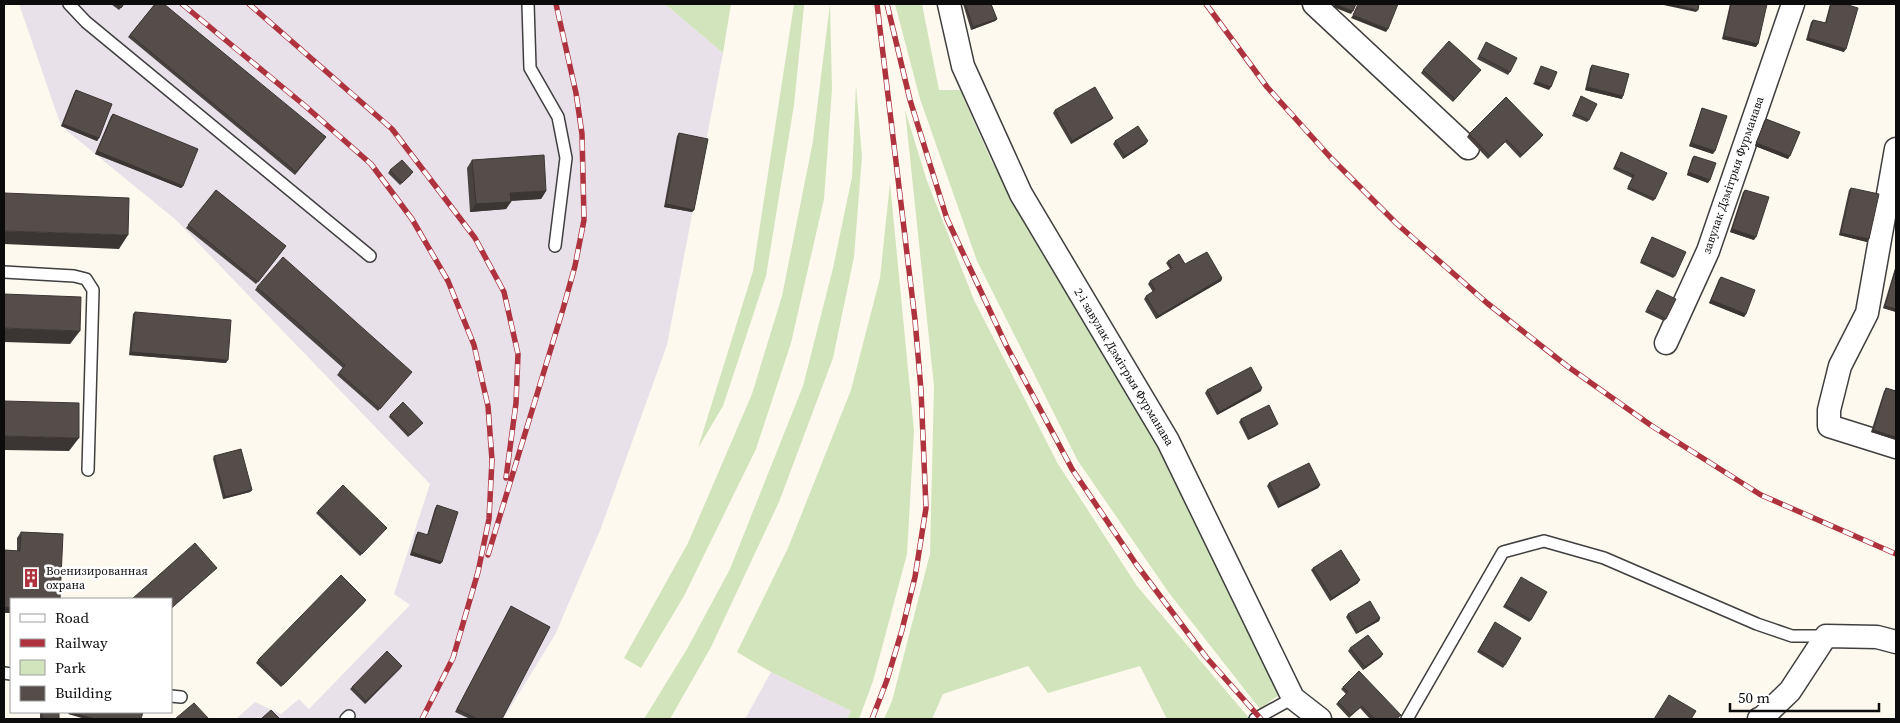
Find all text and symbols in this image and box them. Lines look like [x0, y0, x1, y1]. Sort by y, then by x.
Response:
street label: завулак Дзмітрыя Фурманава [1699, 93, 1768, 256]
street label: 2-і завулак Дзмітрыя Фурманава [1070, 285, 1178, 450]
place label: Военизированная охрана [46, 563, 148, 593]
building icon: Военизированная охрана [20, 567, 42, 589]
legend [10, 598, 172, 713]
text: Road [55, 607, 89, 628]
text: Railway [55, 632, 108, 653]
text: Park [55, 657, 87, 678]
scale bar [1730, 680, 1879, 712]
text: Building [55, 682, 112, 703]
text: 50 m [1738, 687, 1770, 708]

